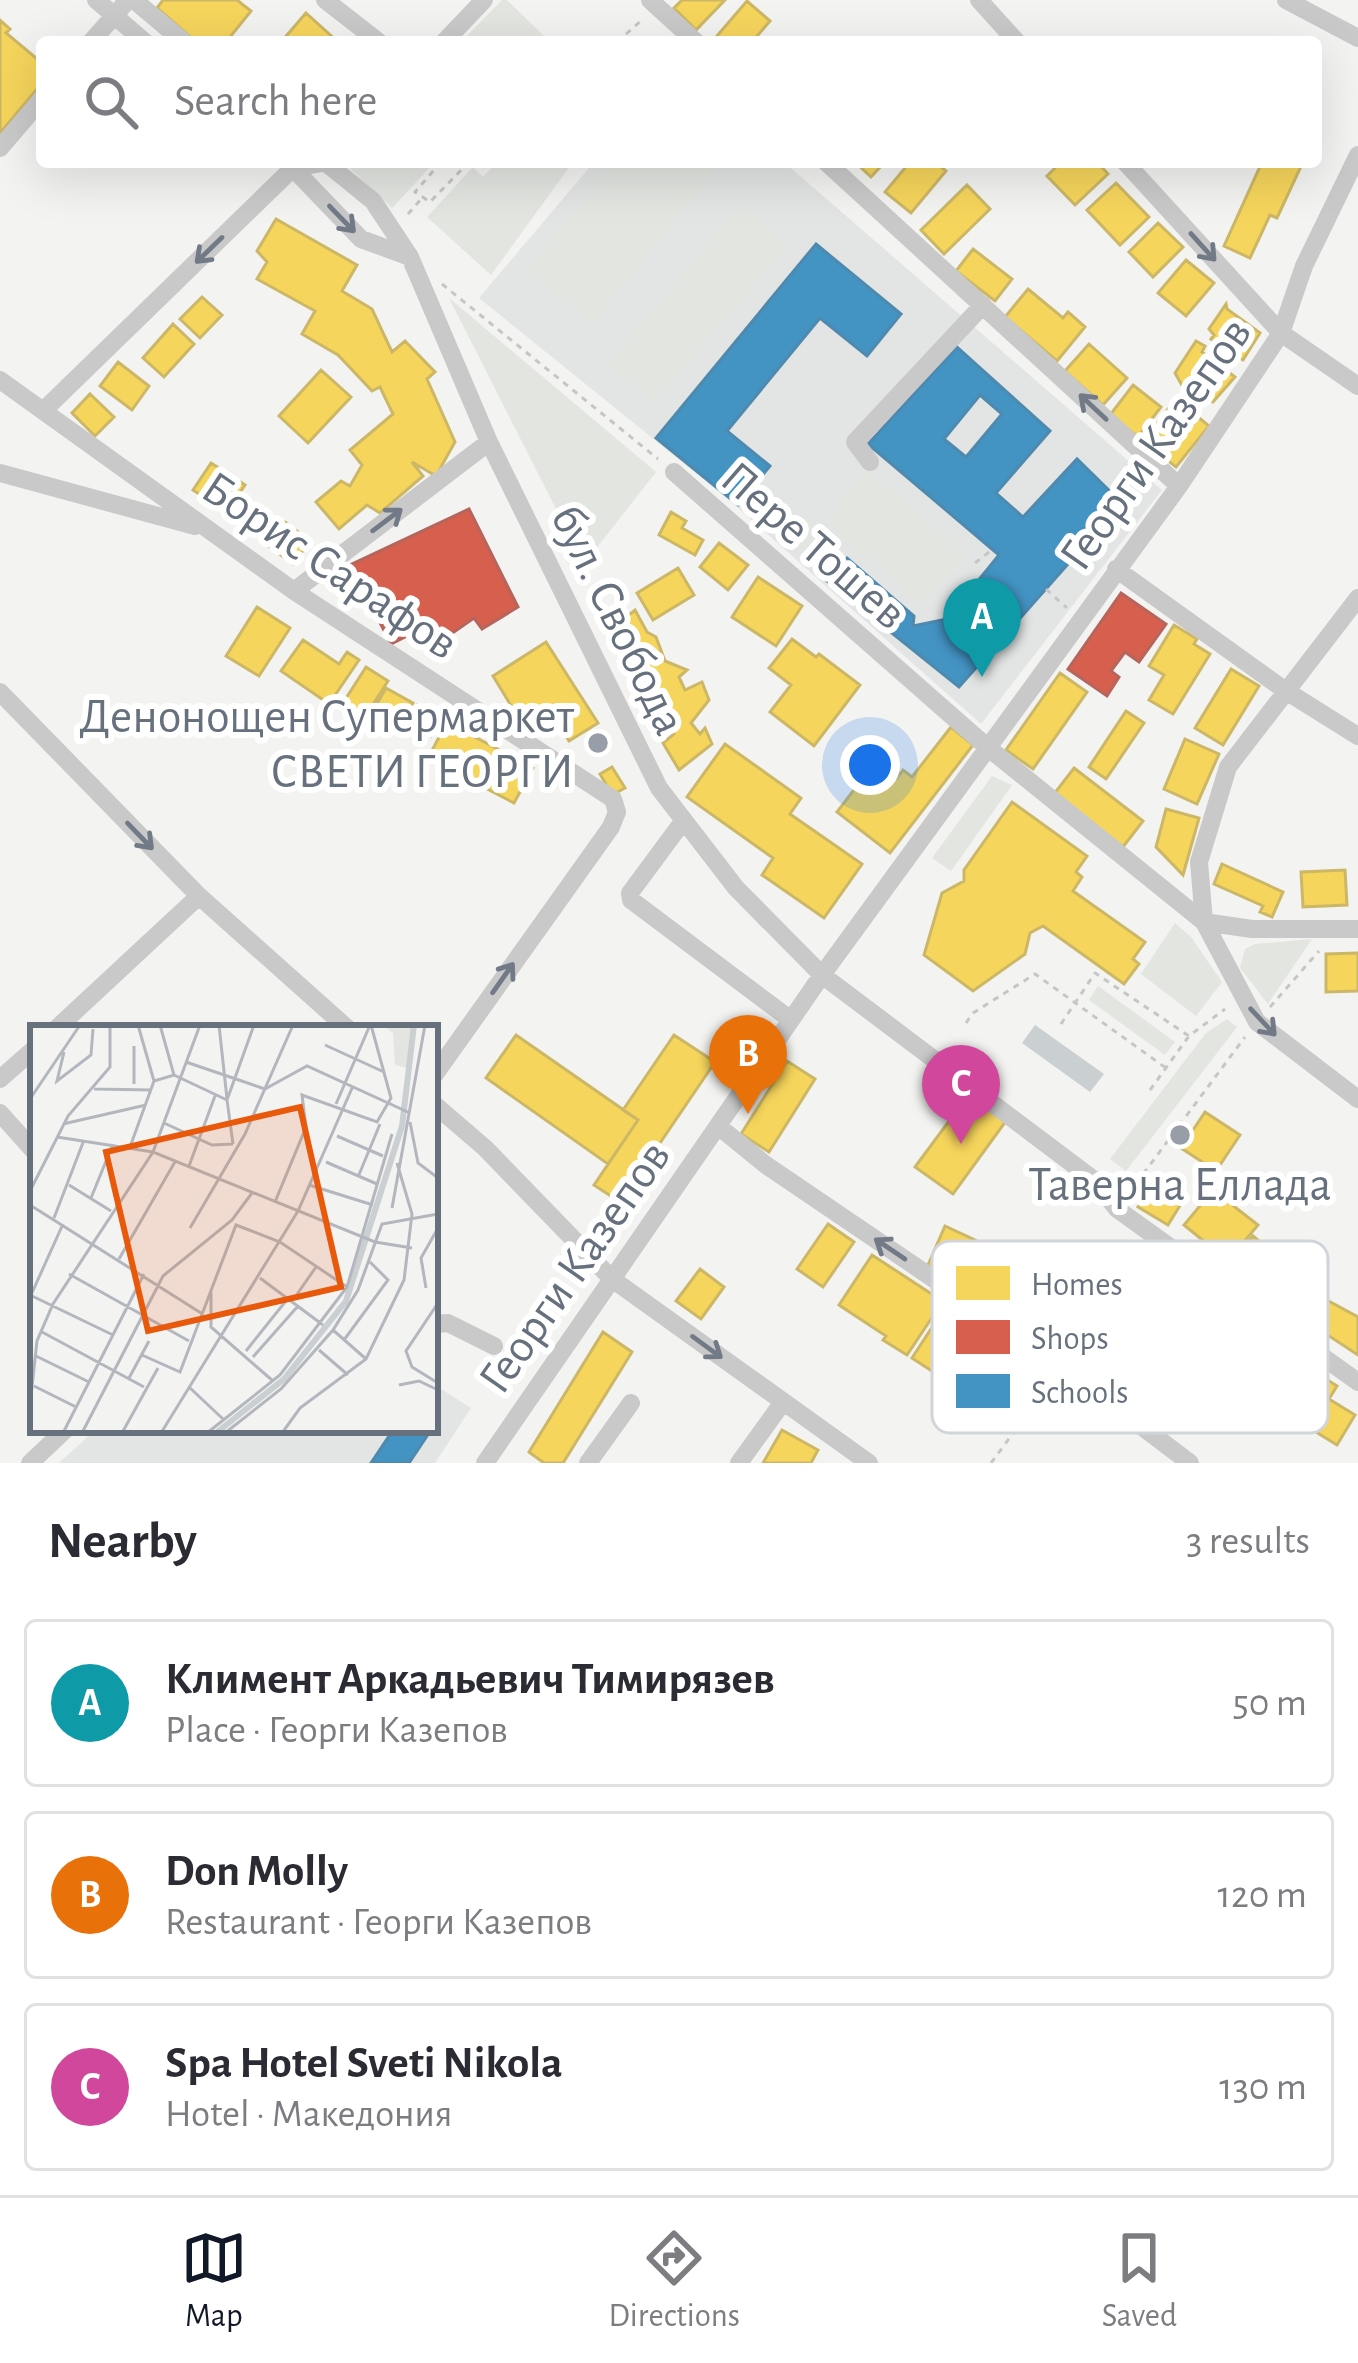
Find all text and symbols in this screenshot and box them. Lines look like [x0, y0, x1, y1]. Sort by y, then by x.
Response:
search box [36, 36, 1322, 168]
icon: search [78, 69, 144, 135]
text: Search here [174, 79, 377, 124]
one-way arrow [327, 204, 355, 233]
one-way arrow [1189, 232, 1216, 262]
one-way arrow [195, 235, 224, 263]
street label: Георги Казепов [1052, 310, 1261, 580]
one-way arrow [1079, 394, 1109, 421]
street label: Пере Тошев [711, 453, 915, 639]
street label: Борис Сарафов [193, 464, 466, 669]
street label: бул. Свобода [541, 498, 693, 743]
one-way arrow [371, 507, 403, 534]
pin: A [943, 578, 1021, 677]
place label: Денонощен Супермаркет СВЕТИ ГЕОРГИ [79, 694, 575, 797]
marker: Денонощен Супермаркет СВЕТИ ГЕОРГИ [585, 730, 611, 756]
your location [840, 735, 900, 795]
one-way arrow [126, 821, 154, 850]
one-way arrow [490, 962, 515, 996]
one-way arrow [1248, 1006, 1277, 1036]
pin: B [709, 1015, 787, 1114]
inset map [30, 1025, 438, 1433]
pin: C [922, 1045, 1000, 1144]
marker: Таверна Еллада [1167, 1122, 1193, 1148]
street label: Георги Казепов [471, 1133, 680, 1403]
place label: Таверна Еллада [1029, 1162, 1331, 1210]
one-way arrow [874, 1237, 907, 1262]
legend [932, 1241, 1328, 1433]
text: Homes [1031, 1269, 1123, 1302]
text: Shops [1031, 1323, 1109, 1356]
one-way arrow [690, 1334, 723, 1359]
text: Schools [1031, 1377, 1129, 1410]
text: Nearby [48, 1516, 197, 1567]
text: 3 results [1186, 1522, 1310, 1561]
text: Климент Аркадьевич Тимирязев [165, 1657, 775, 1702]
text: A [78, 1684, 102, 1723]
text: 50 m [1232, 1684, 1307, 1723]
text: Place · Георги Казепов [165, 1711, 508, 1750]
text: Don Molly [165, 1849, 348, 1894]
text: B [79, 1876, 101, 1915]
text: 120 m [1218, 1876, 1307, 1915]
text: Restaurant · Георги Казепов [165, 1903, 592, 1942]
text: Spa Hotel Sveti Nikola [165, 2041, 563, 2086]
text: C [80, 2068, 100, 2107]
text: 130 m [1219, 2068, 1307, 2107]
text: Hotel · Македония [165, 2095, 453, 2134]
tab: Map [181, 2225, 247, 2337]
tab: Directions [608, 2225, 740, 2337]
tab: Saved [1102, 2225, 1177, 2337]

